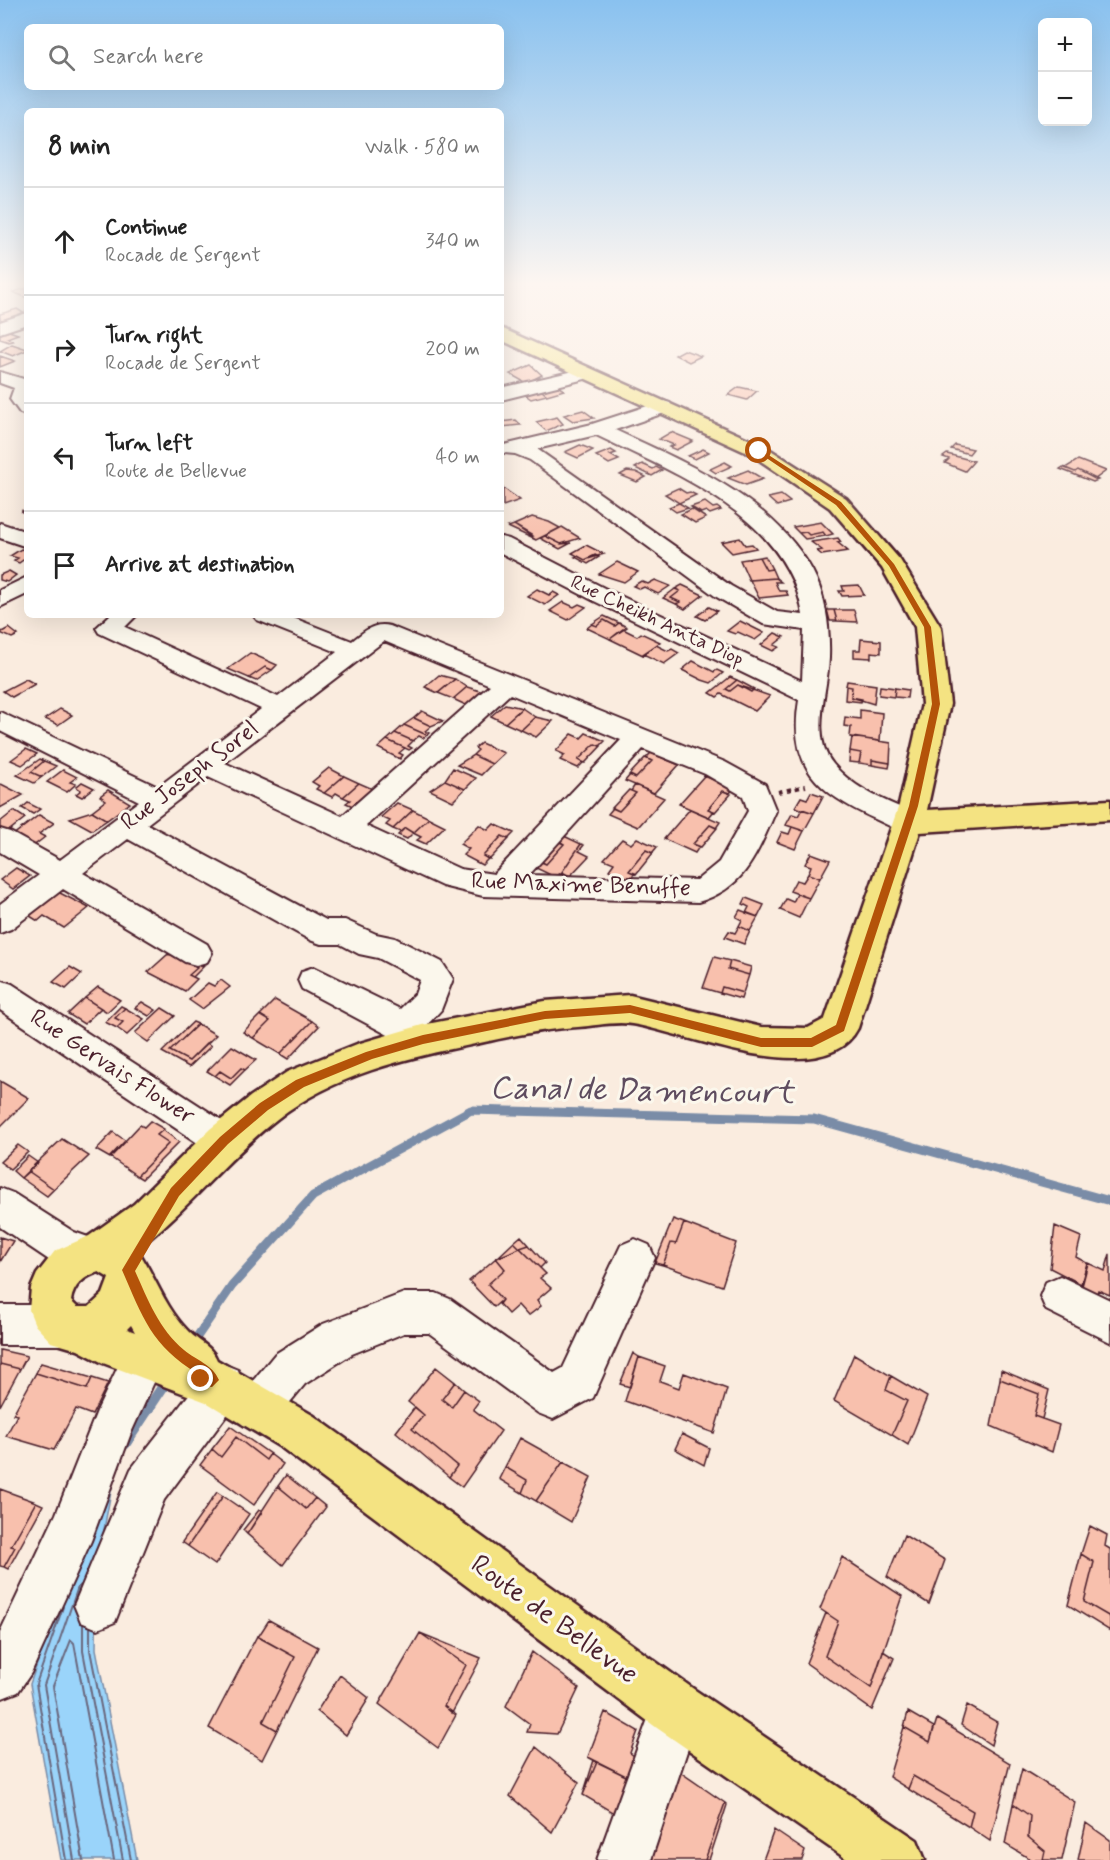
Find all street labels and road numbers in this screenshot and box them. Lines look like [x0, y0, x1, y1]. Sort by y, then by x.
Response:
street label: Rue Cheikh Anta Diop [566, 569, 748, 673]
street label: Rue Joseph Sorel [115, 714, 265, 838]
street label: Rue Maxime Benuffe [471, 866, 691, 904]
street label: Rue Gervais Flower [24, 1002, 200, 1132]
street label: Route de Bellevue [463, 1547, 645, 1693]

